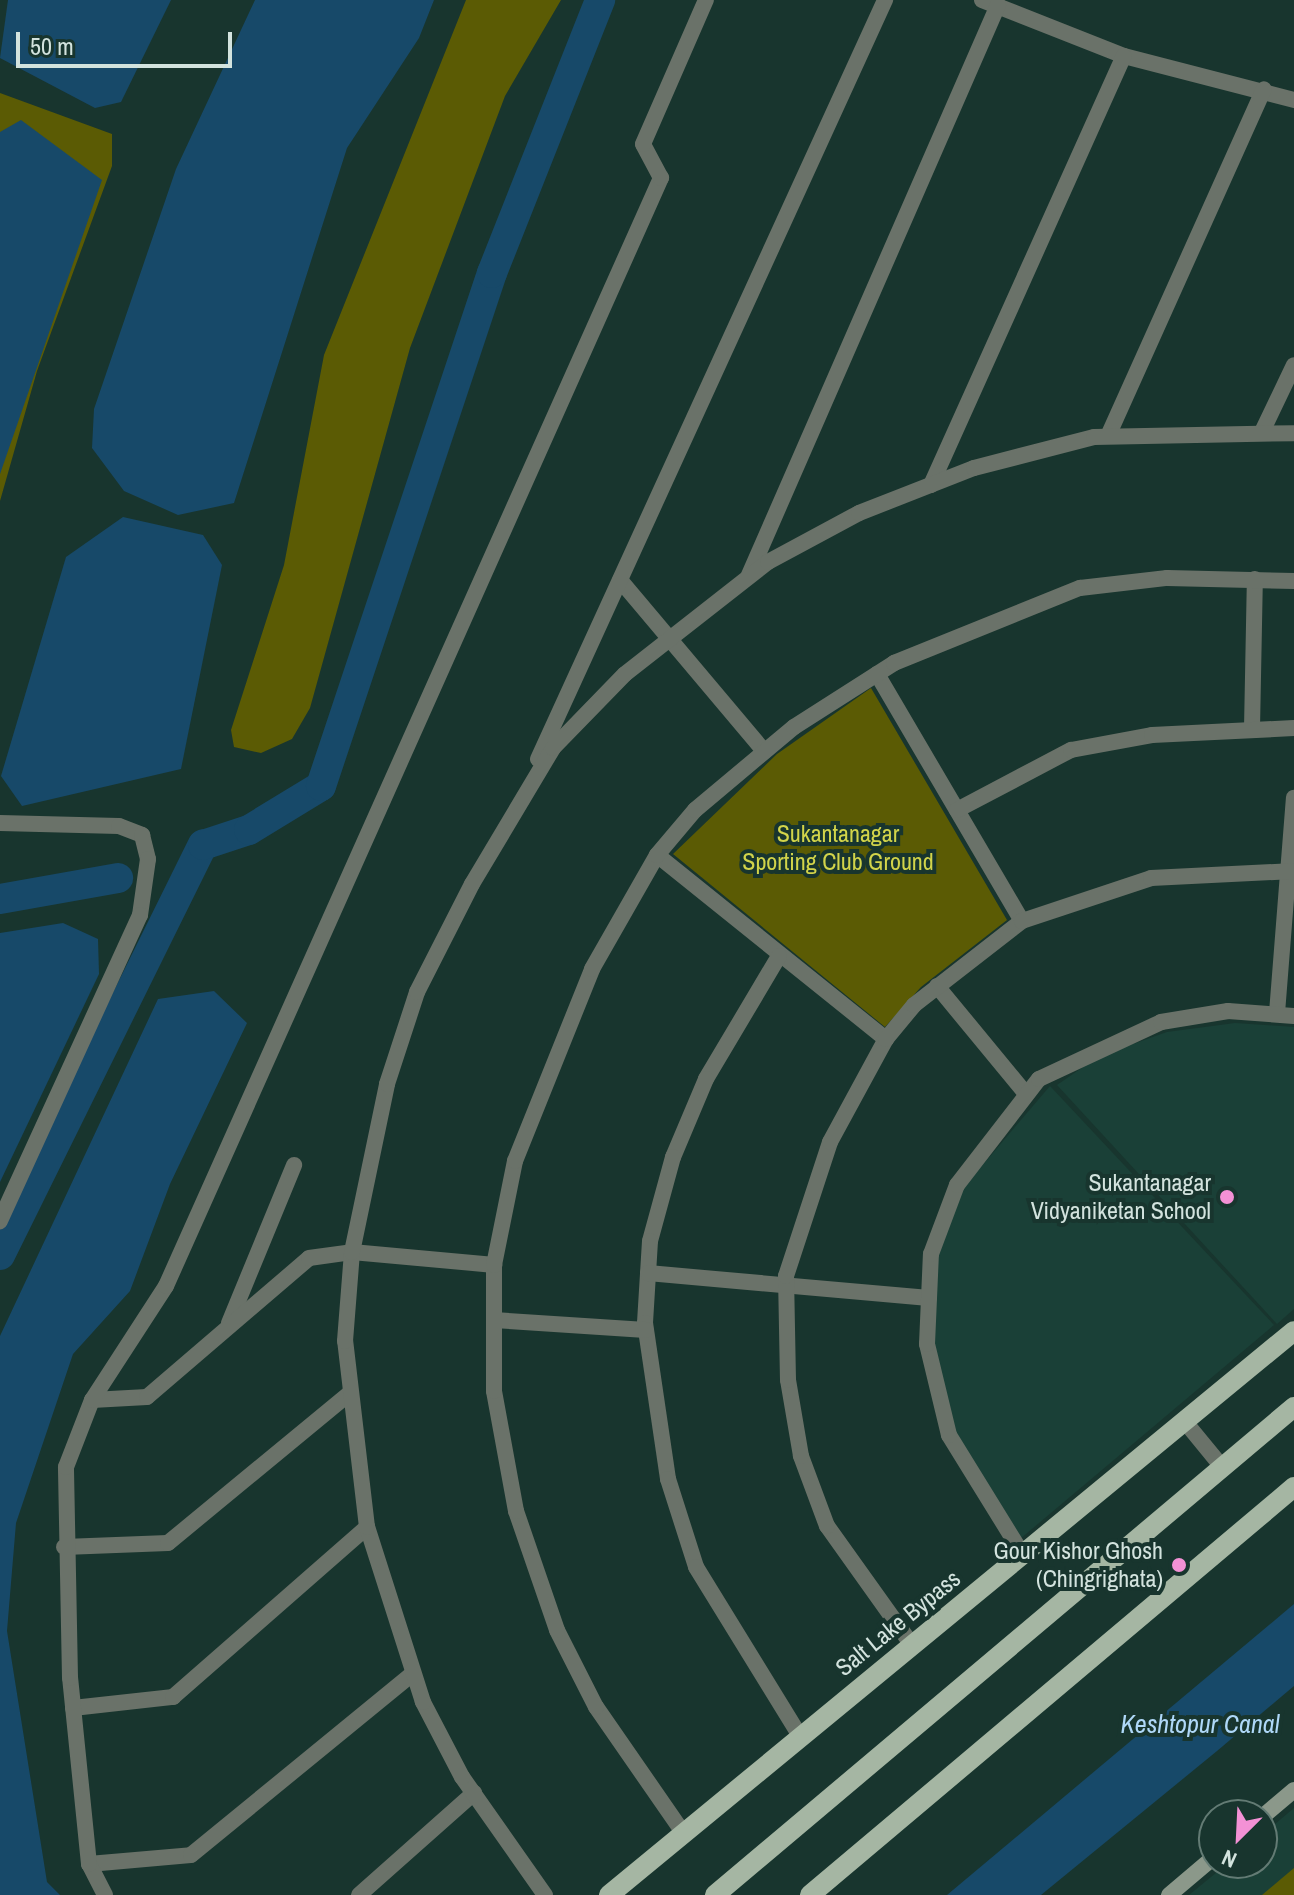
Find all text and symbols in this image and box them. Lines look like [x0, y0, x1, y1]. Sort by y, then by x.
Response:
scale bar [20, 16, 236, 66]
text: 50 m [30, 30, 74, 62]
park label: Sukantanagar Sporting Club Ground [742, 820, 934, 876]
place label: Sukantanagar Vidyaniketan School [1031, 1169, 1211, 1225]
marker: Sukantanagar Vidyaniketan School [1218, 1188, 1236, 1206]
place label: Gour Kishor Ghosh (Chingrighata) [993, 1537, 1163, 1593]
marker: Gour Kishor Ghosh (Chingrighata) [1170, 1556, 1188, 1574]
street label: Salt Lake Bypass [830, 1564, 966, 1682]
water label: Keshtopur Canal [1121, 1708, 1279, 1740]
north arrow [1198, 1799, 1278, 1879]
text: N [1217, 1843, 1241, 1875]

